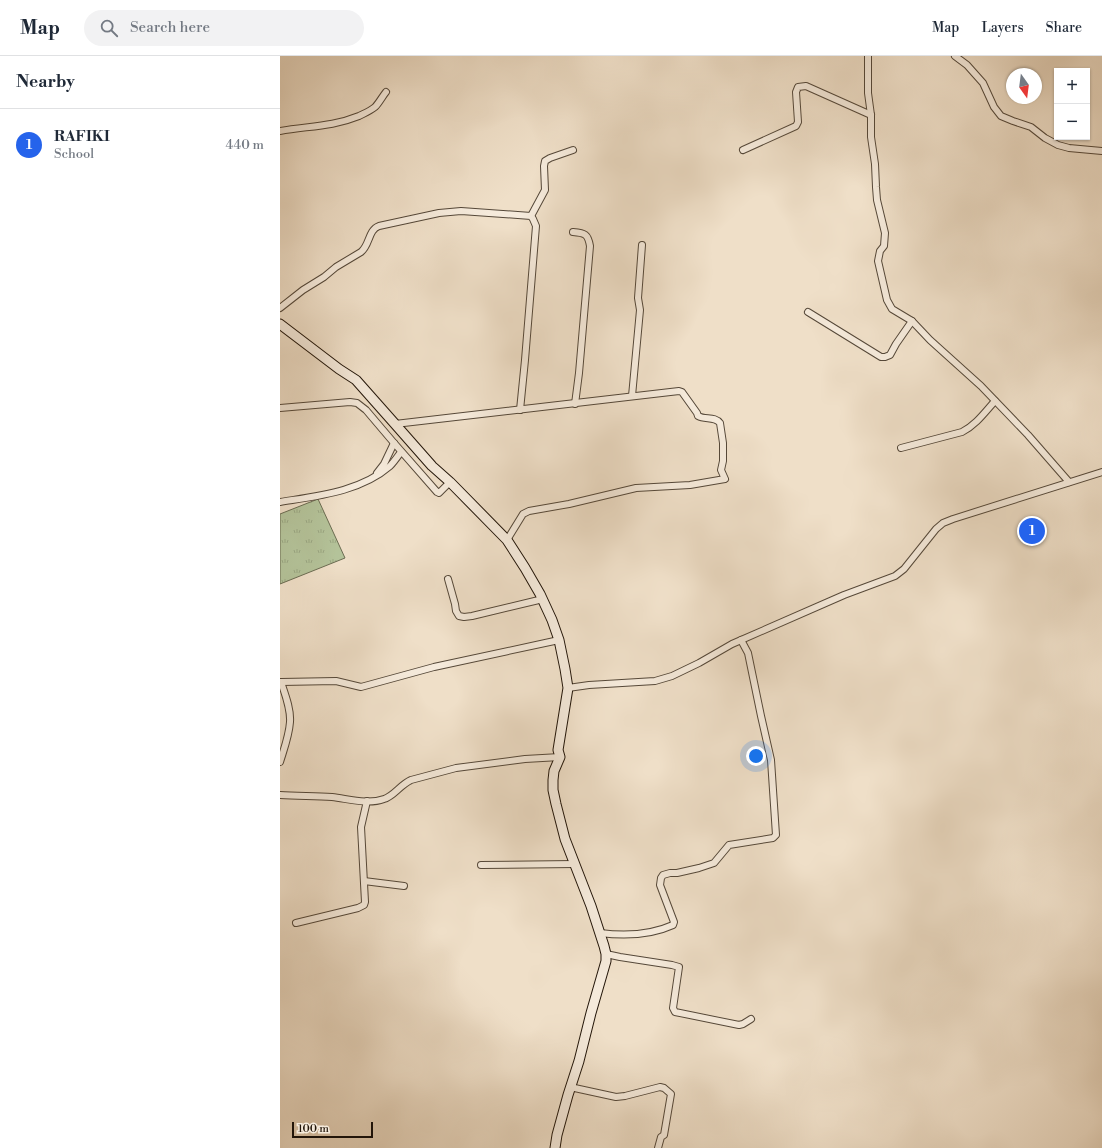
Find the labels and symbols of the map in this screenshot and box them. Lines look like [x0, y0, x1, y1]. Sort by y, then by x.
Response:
north arrow [1006, 68, 1042, 104]
pin: 1 [1019, 516, 1045, 546]
your location [746, 746, 766, 766]
scale bar [292, 1120, 373, 1139]

